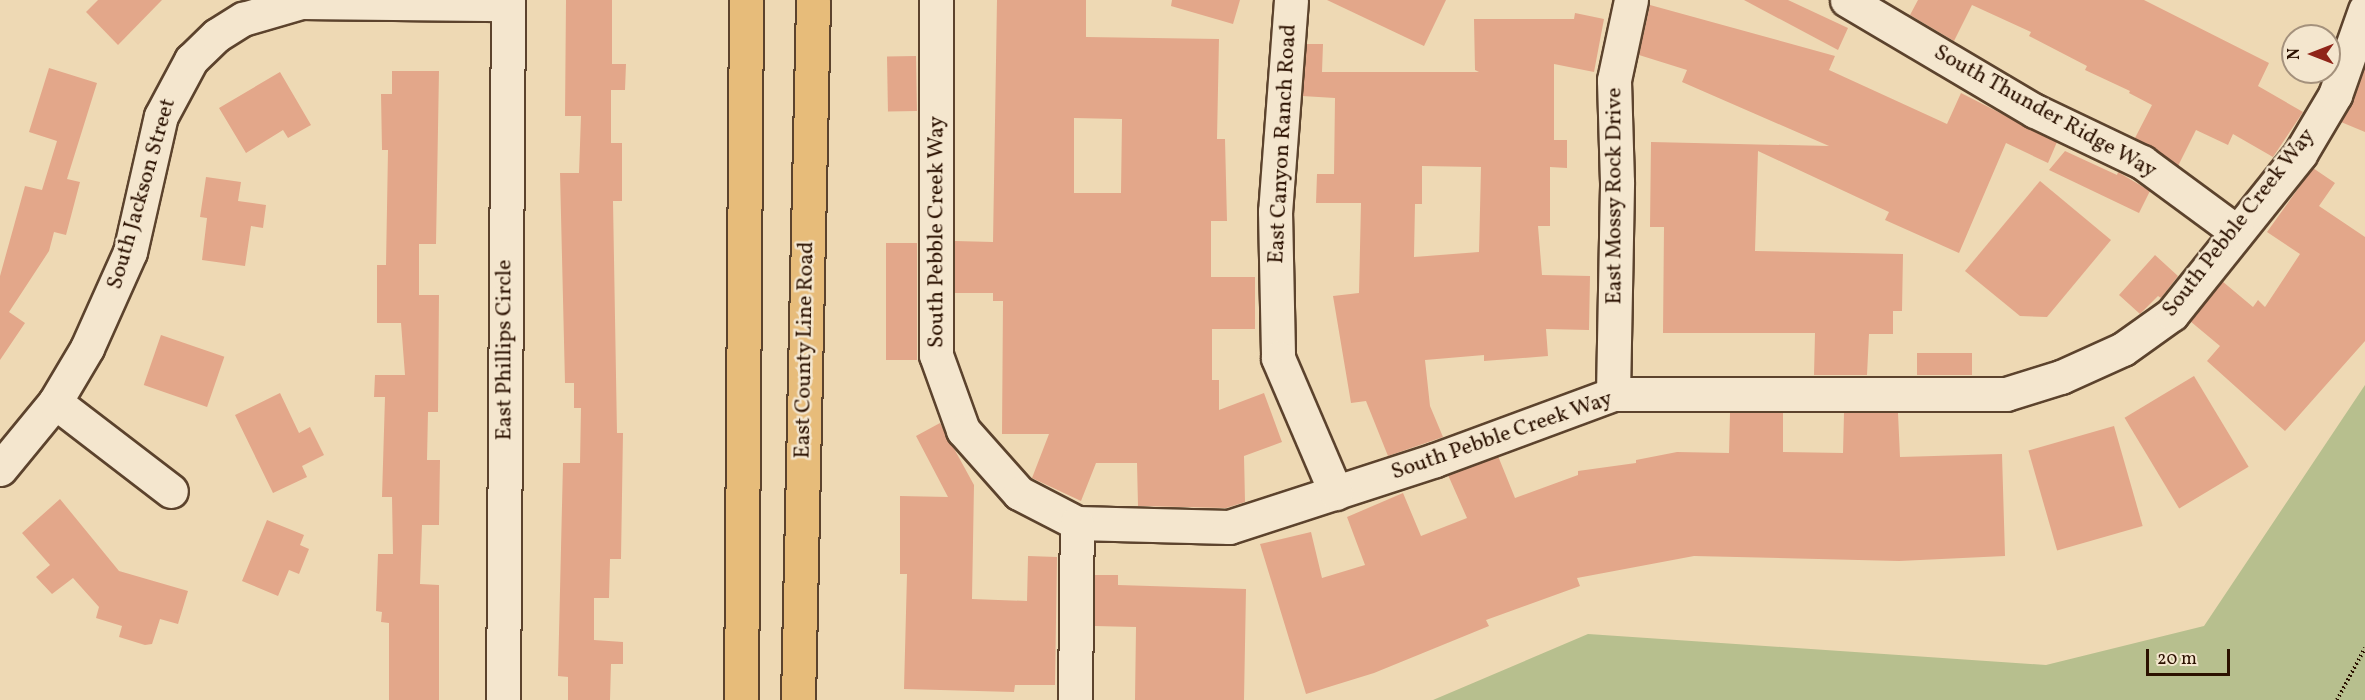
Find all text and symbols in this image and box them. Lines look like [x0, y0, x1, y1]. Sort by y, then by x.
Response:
street label: East Canyon Ranch Road [1264, 24, 1302, 264]
north arrow [2281, 24, 2341, 84]
street label: South Thunder Ridge Way [1928, 39, 2162, 185]
text: N [2284, 48, 2306, 60]
street label: East Mossy Rock Drive [1602, 87, 1628, 305]
street label: South Jackson Street [102, 96, 182, 292]
street label: South Pebble Creek Way [924, 116, 950, 348]
street label: South Pebble Creek Way [2157, 123, 2321, 323]
street label: East County Line Road [790, 241, 820, 459]
street label: East Phillips Circle [492, 260, 518, 440]
street label: South Pebble Creek Way [1388, 386, 1616, 486]
scale bar [2149, 637, 2233, 675]
text: 20 m [2157, 647, 2197, 672]

